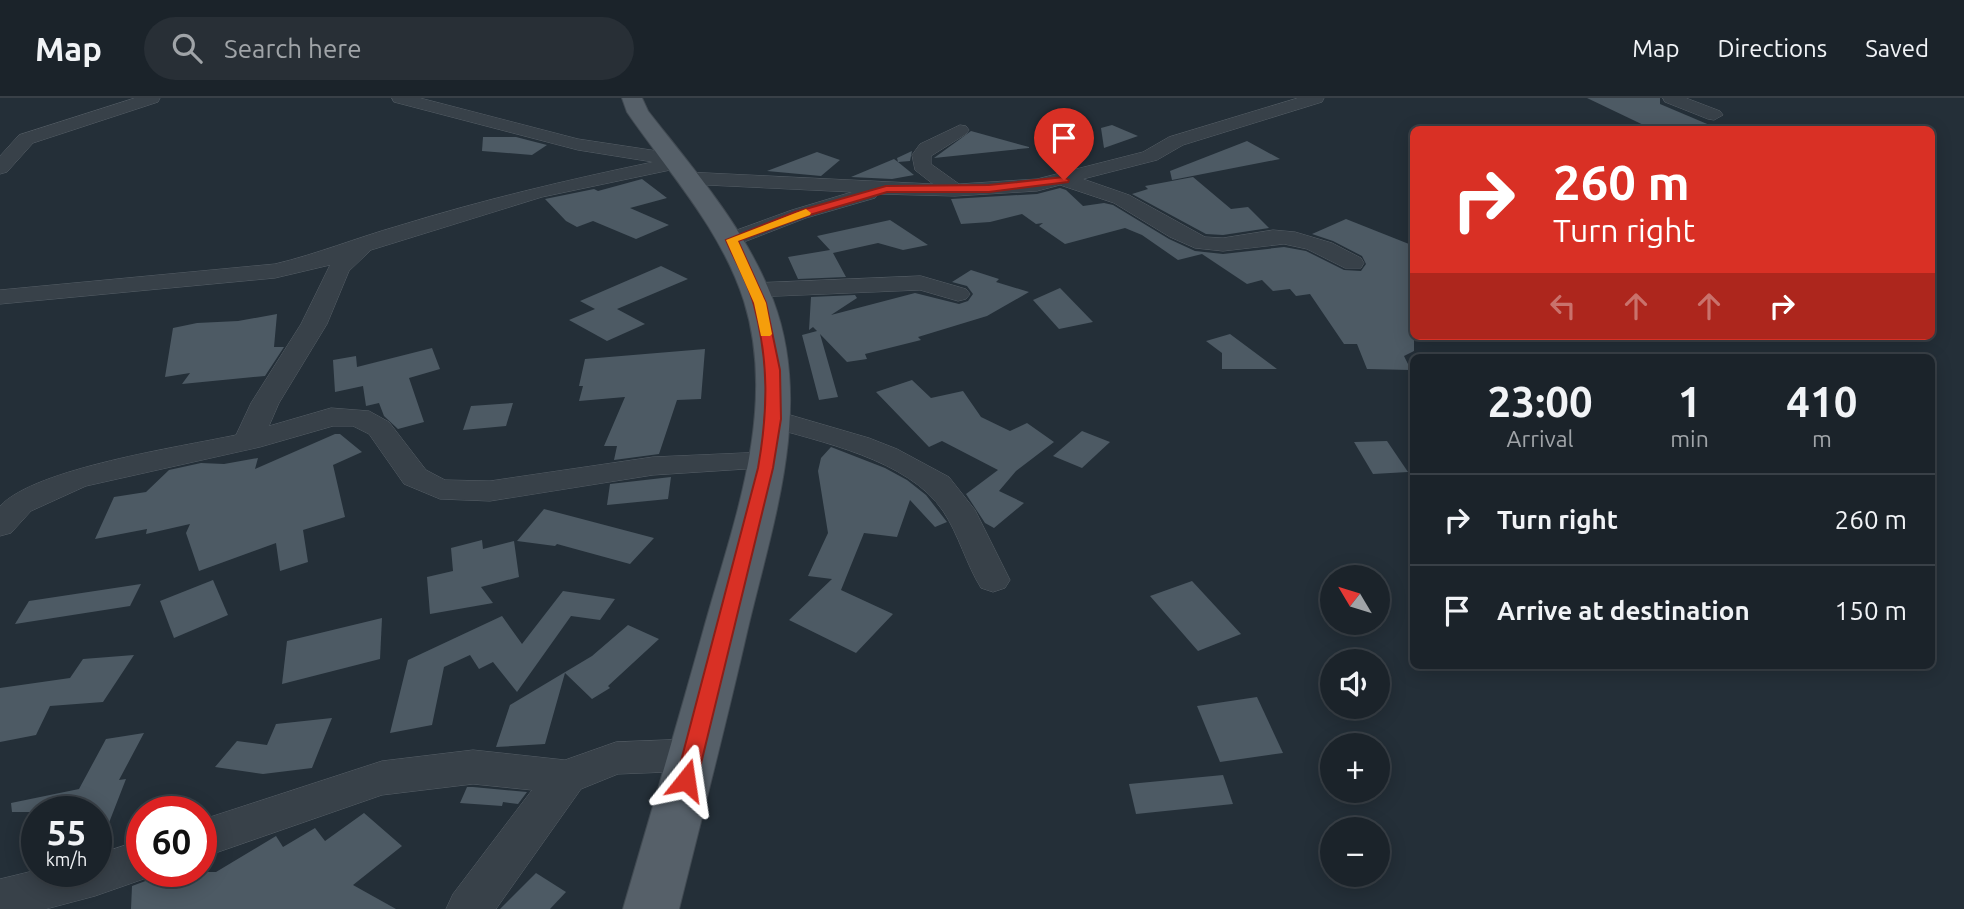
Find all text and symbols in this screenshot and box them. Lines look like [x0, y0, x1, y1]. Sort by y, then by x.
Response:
search box [144, 17, 634, 80]
icon: search [168, 29, 206, 67]
text: Map [35, 30, 102, 67]
text: Search here [224, 34, 362, 63]
text: Map [1632, 35, 1679, 62]
text: Directions [1717, 35, 1827, 62]
text: Saved [1865, 35, 1929, 62]
pin [1034, 108, 1094, 180]
icon: arrive [1045, 119, 1083, 157]
icon: right [1438, 154, 1529, 245]
text: 260 m [1553, 154, 1690, 209]
text: Turn right [1553, 212, 1695, 248]
icon: left [1544, 287, 1582, 325]
icon: ahead [1617, 287, 1655, 325]
icon: ahead [1690, 287, 1728, 325]
icon: right [1763, 287, 1801, 325]
text: 23:00 [1488, 378, 1593, 425]
text: 1 [1678, 378, 1701, 425]
text: 410 [1786, 378, 1857, 425]
text: Arrival [1507, 426, 1574, 451]
text: min [1670, 426, 1709, 451]
text: m [1812, 426, 1832, 451]
icon: right [1438, 501, 1476, 539]
text: Turn right [1497, 505, 1618, 534]
text: 260 m [1835, 505, 1907, 534]
north arrow [1320, 565, 1390, 635]
map controls [1320, 565, 1390, 887]
icon: arrive [1438, 592, 1476, 630]
text: Arrive at destination [1497, 596, 1750, 625]
text: 150 m [1835, 596, 1907, 625]
button: sound [1320, 649, 1390, 719]
button: + [1320, 733, 1390, 803]
position arrow [649, 743, 723, 817]
speed limit sign: 60 [126, 796, 217, 887]
text: 55 [47, 812, 86, 852]
button: − [1320, 817, 1390, 887]
text: km/h [46, 849, 87, 869]

